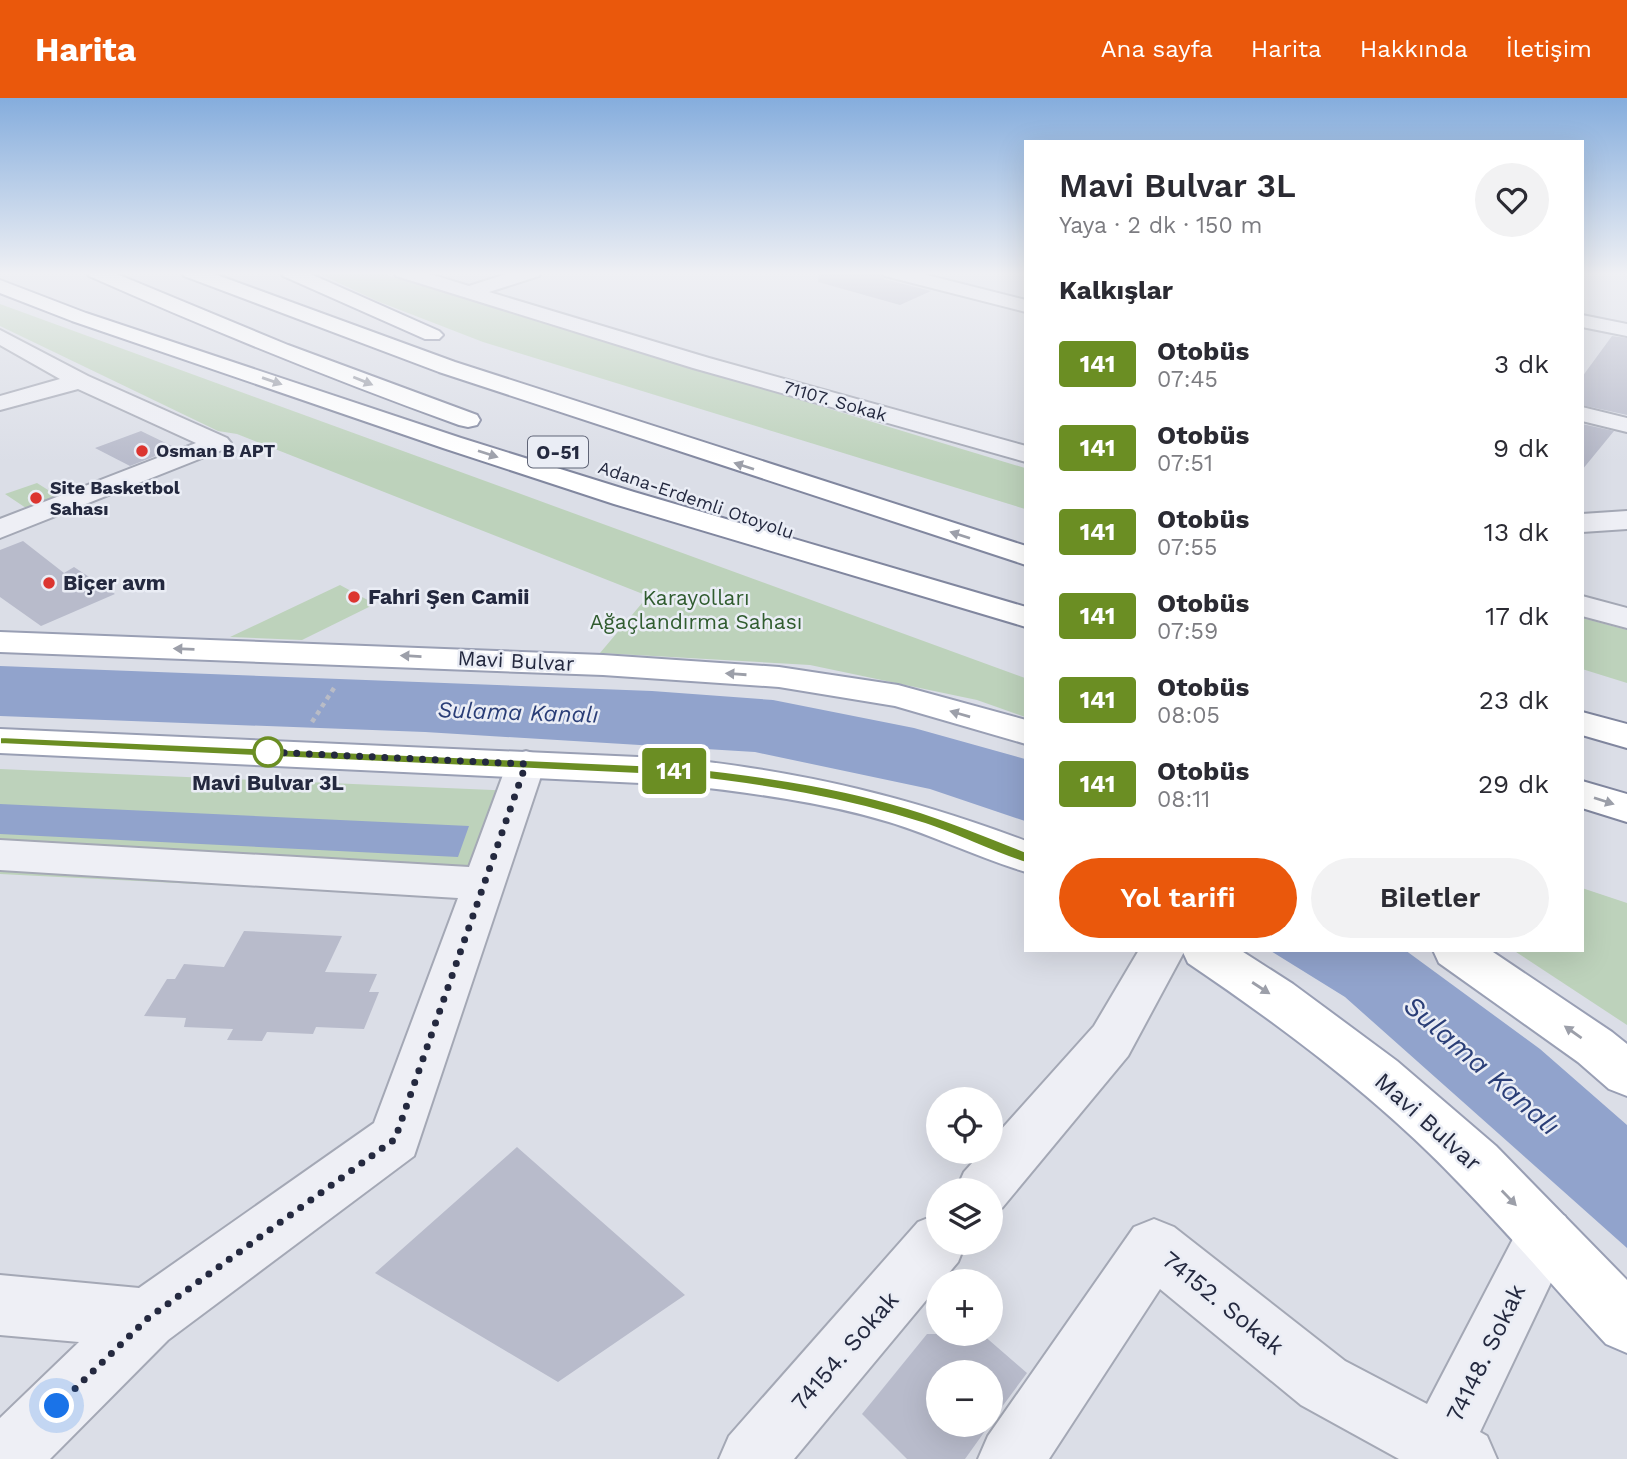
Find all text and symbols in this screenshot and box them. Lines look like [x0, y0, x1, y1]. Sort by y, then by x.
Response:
text: Harita [35, 30, 136, 69]
text: Ana sayfa [1101, 35, 1213, 63]
text: Harita [1251, 35, 1322, 63]
text: Hakkında [1360, 35, 1468, 63]
text: İletişim [1506, 35, 1592, 63]
button: heart [1475, 163, 1549, 237]
text: Mavi Bulvar 3L [1059, 166, 1296, 205]
text: Yaya · 2 dk · 150 m [1059, 212, 1263, 239]
text: Kalkışlar [1059, 275, 1173, 305]
text: Otobüs [1157, 336, 1249, 366]
text: 3 dk [1494, 349, 1549, 379]
text: 141 [1080, 350, 1115, 378]
text: 07:45 [1157, 366, 1218, 393]
one-way arrow [262, 376, 283, 387]
one-way arrow [352, 376, 373, 387]
street label: 71107. Sokak [781, 376, 889, 425]
text: Otobüs [1157, 420, 1249, 450]
text: 9 dk [1493, 433, 1549, 463]
text: 141 [1080, 434, 1115, 462]
road number: O-51 [528, 436, 588, 468]
place label: Osman B APT [156, 440, 276, 461]
marker: Osman B APT [134, 443, 150, 459]
one-way arrow [477, 450, 498, 460]
text: 07:51 [1157, 450, 1213, 477]
street label: Adana-Erdemli Otoyolu [596, 456, 797, 543]
one-way arrow [733, 460, 754, 471]
place label: Site Basketbol Sahası [50, 477, 180, 519]
marker: Site Basketbol Sahası [28, 490, 44, 506]
text: Otobüs [1157, 504, 1249, 534]
text: 13 dk [1484, 517, 1549, 547]
text: 141 [1080, 518, 1115, 546]
one-way arrow [950, 529, 971, 540]
text: 07:55 [1157, 534, 1217, 561]
place label: Biçer avm [63, 570, 166, 595]
marker: Biçer avm [41, 575, 57, 591]
place label: Fahri Şen Camii [368, 584, 529, 609]
park label: Karayolları Ağaçlandırma Sahası [590, 585, 802, 634]
text: Otobüs [1157, 588, 1249, 618]
marker: Fahri Şen Camii [346, 589, 362, 605]
text: 17 dk [1485, 601, 1549, 631]
text: 141 [1080, 602, 1115, 630]
text: 07:59 [1157, 618, 1218, 645]
one-way arrow [173, 643, 195, 654]
street label: Mavi Bulvar [457, 645, 575, 676]
one-way arrow [400, 651, 422, 662]
one-way arrow [725, 668, 747, 679]
text: Otobüs [1157, 672, 1249, 702]
text: 23 dk [1479, 685, 1549, 715]
text: 141 [1080, 686, 1115, 714]
water label: Sulama Kanalı [437, 696, 599, 729]
text: 08:05 [1157, 702, 1220, 729]
one-way arrow [949, 708, 971, 719]
marker: Mavi Bulvar 3L [253, 737, 283, 767]
line badge: 141 [634, 748, 714, 794]
text: Otobüs [1157, 756, 1249, 786]
text: 141 [656, 757, 692, 785]
text: 29 dk [1478, 769, 1549, 799]
place label: Mavi Bulvar 3L [192, 770, 344, 795]
text: 141 [1080, 770, 1115, 798]
text: 08:11 [1157, 786, 1210, 813]
one-way arrow [1594, 796, 1615, 806]
button: Yol tarifi [1059, 858, 1297, 938]
button: Biletler [1311, 858, 1549, 938]
one-way arrow [1251, 981, 1271, 994]
water label: Sulama Kanalı [1397, 989, 1567, 1142]
one-way arrow [1564, 1025, 1582, 1039]
street label: Mavi Bulvar [1369, 1067, 1487, 1177]
map controls [926, 1087, 1003, 1437]
button: locate [926, 1087, 1003, 1164]
button: layers [926, 1178, 1003, 1255]
one-way arrow [1500, 1189, 1516, 1206]
street label: 74152. Sokak [1157, 1245, 1290, 1361]
button: + [926, 1269, 1003, 1346]
street label: 74148. Sokak [1441, 1279, 1532, 1426]
street label: 74154. Sokak [786, 1285, 905, 1416]
button: − [926, 1360, 1003, 1437]
your location [39, 1388, 74, 1423]

